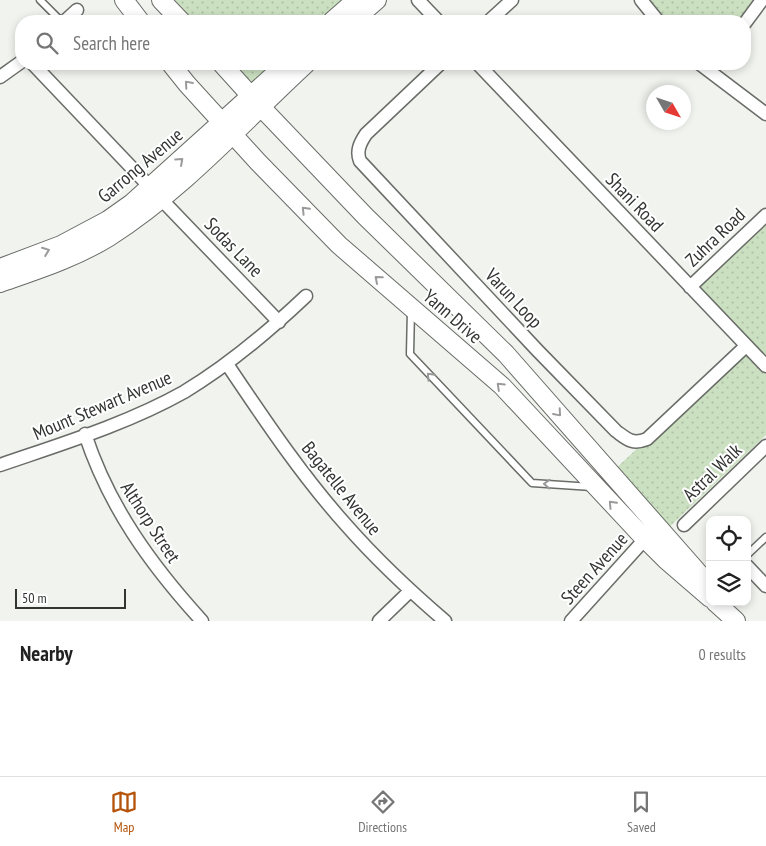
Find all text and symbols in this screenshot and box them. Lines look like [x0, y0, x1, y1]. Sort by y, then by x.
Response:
search box [15, 15, 751, 70]
icon: search [33, 29, 61, 57]
text: Search here [73, 31, 150, 55]
one-way arrow [185, 81, 193, 90]
north arrow [646, 85, 691, 130]
street label: Garrong Avenue [93, 122, 188, 208]
one-way arrow [174, 158, 183, 167]
street label: Shani Road [601, 167, 669, 237]
street label: Zuhra Road [680, 203, 750, 271]
one-way arrow [302, 207, 311, 216]
street label: Sodas Lane [200, 212, 268, 282]
one-way arrow [41, 247, 50, 257]
street label: Varun Loop [480, 262, 548, 333]
one-way arrow [374, 275, 383, 284]
street label: Yann Drive [419, 284, 488, 348]
street label: Mount Stewart Avenue [29, 365, 175, 445]
one-way arrow [427, 373, 436, 382]
one-way arrow [497, 383, 506, 392]
one-way arrow [553, 408, 562, 417]
street label: Bagatelle Avenue [297, 436, 387, 540]
street label: Astral Walk [677, 438, 747, 506]
street label: Althorp Street [116, 477, 187, 568]
one-way arrow [543, 479, 551, 490]
one-way arrow [609, 500, 618, 509]
map controls [706, 516, 751, 606]
button: locate [706, 516, 751, 561]
street label: Steen Avenue [555, 527, 633, 609]
button: layers [706, 561, 751, 606]
scale bar [15, 586, 126, 609]
text: 50 m [22, 589, 47, 607]
text: Nearby [20, 640, 73, 667]
text: 0 results [699, 644, 746, 664]
tab: Map [110, 788, 138, 836]
tab: Directions [358, 788, 407, 836]
tab: Saved [627, 788, 656, 836]

